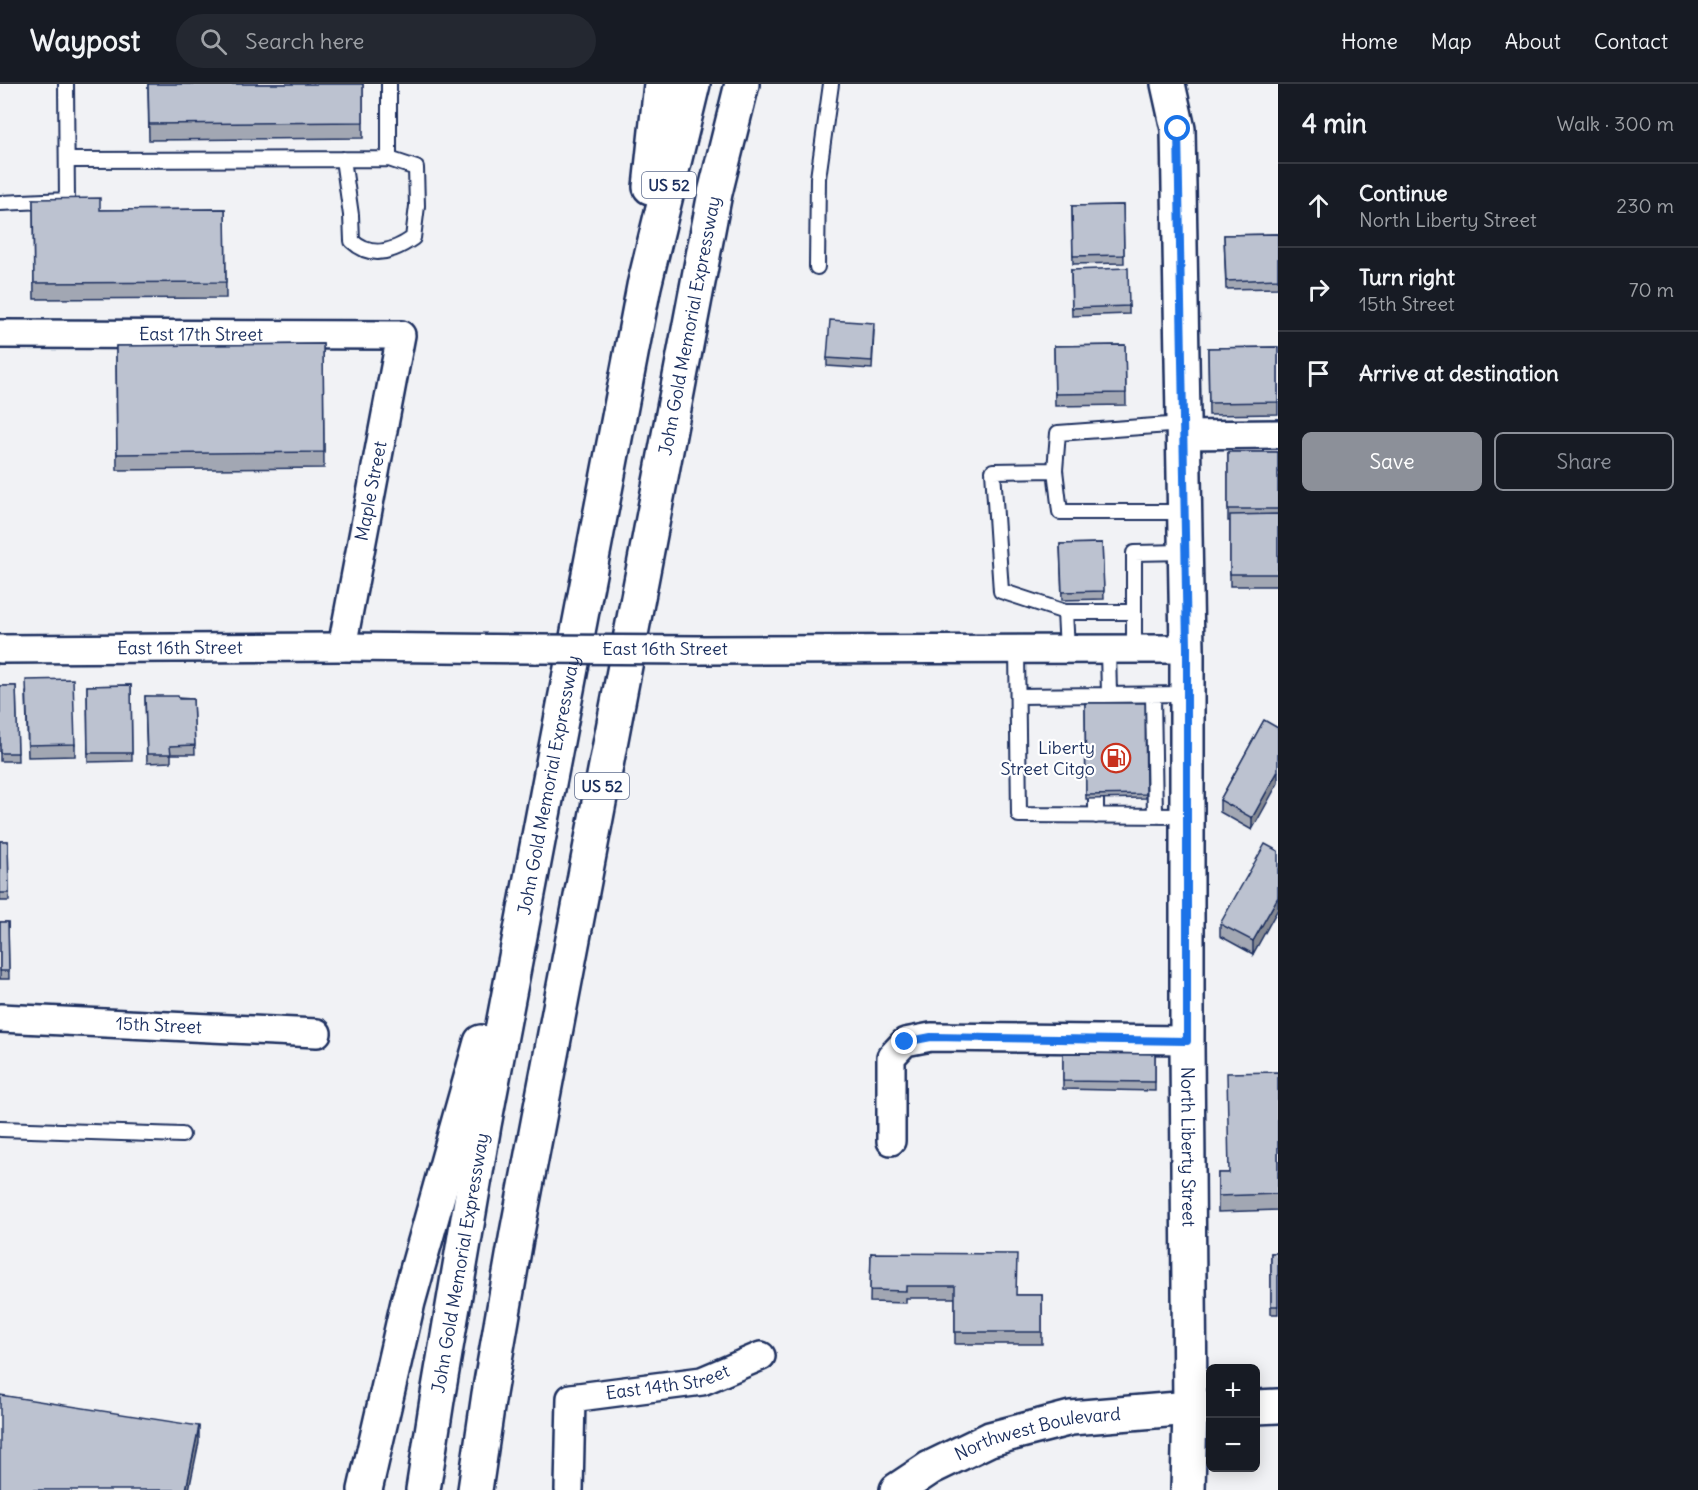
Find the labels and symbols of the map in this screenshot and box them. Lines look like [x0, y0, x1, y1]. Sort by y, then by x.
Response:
route start [1164, 115, 1190, 141]
road number: US 52 [642, 172, 696, 198]
street label: John Gold Memorial Expressway [653, 194, 725, 457]
street label: East 17th Street [139, 322, 263, 346]
street label: Maple Street [350, 439, 391, 543]
street label: East 16th Street [117, 636, 243, 659]
street label: East 16th Street [602, 637, 728, 660]
street label: John Gold Memorial Expressway [512, 653, 584, 917]
place label: Liberty Street Citgo [1001, 736, 1095, 780]
fuel station icon: Liberty Street Citgo [1100, 742, 1132, 774]
road number: US 52 [575, 773, 629, 799]
street label: 15th Street [115, 1011, 203, 1039]
route end [891, 1028, 917, 1054]
street label: North Liberty Street [1176, 1067, 1200, 1227]
street label: John Gold Memorial Expressway [426, 1131, 493, 1395]
street label: East 14th Street [604, 1359, 733, 1404]
street label: Northwest Boulevard [951, 1402, 1122, 1465]

